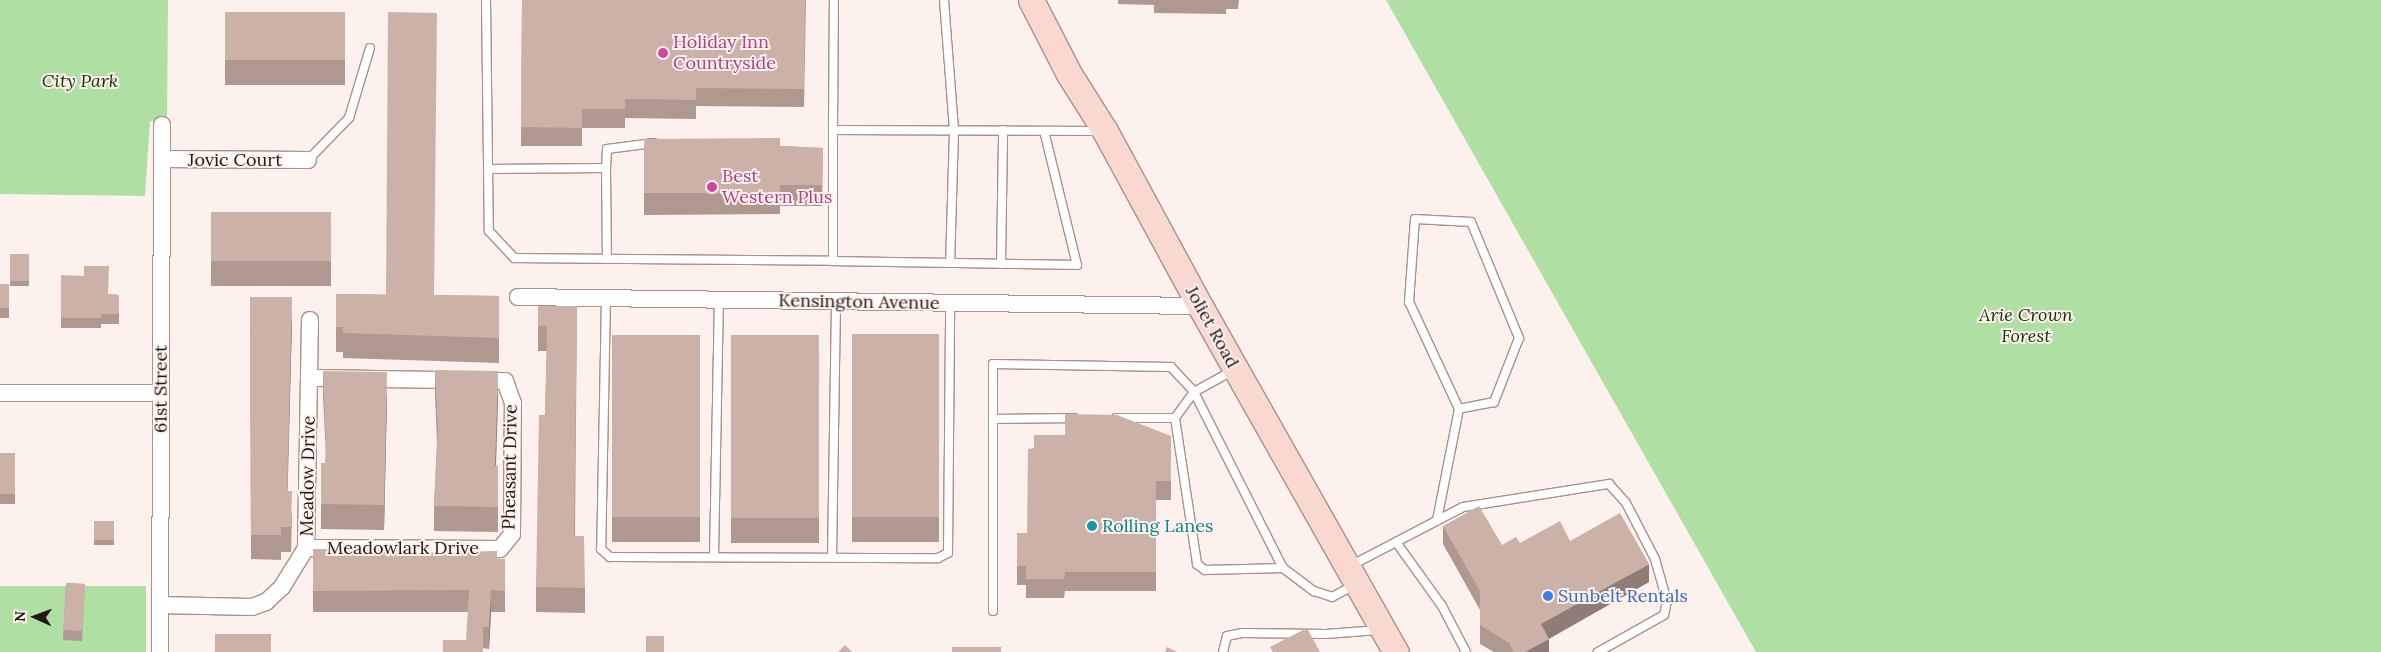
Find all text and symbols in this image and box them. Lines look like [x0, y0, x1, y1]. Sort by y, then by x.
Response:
place label: Holiday Inn Countryside [673, 32, 776, 74]
marker: Holiday Inn Countryside [657, 47, 669, 59]
park label: City Park [42, 70, 118, 92]
street label: Jovic Court [188, 149, 282, 171]
place label: Best Western Plus [722, 166, 832, 208]
marker: Best Western Plus [706, 181, 718, 193]
street label: Joliet Road [1181, 282, 1243, 372]
street label: Kensington Avenue [778, 290, 940, 314]
park label: Arie Crown Forest [1979, 305, 2073, 348]
street label: 61st Street [150, 345, 172, 433]
street label: Pheasant Drive [498, 404, 522, 530]
street label: Meadow Drive [296, 415, 320, 537]
place label: Rolling Lanes [1102, 515, 1213, 537]
marker: Rolling Lanes [1086, 520, 1098, 532]
street label: Meadowlark Drive [327, 537, 479, 559]
place label: Sunbelt Rentals [1558, 585, 1688, 607]
marker: Sunbelt Rentals [1542, 590, 1554, 602]
north arrow [10, 592, 60, 642]
text: N [11, 611, 29, 622]

